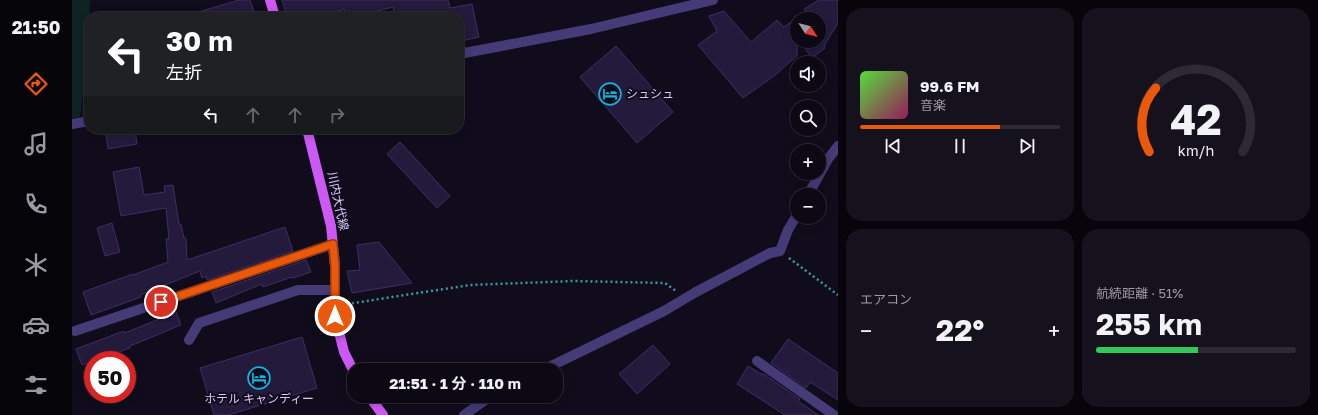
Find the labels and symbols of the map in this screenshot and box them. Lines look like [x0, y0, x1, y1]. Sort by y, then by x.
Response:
north arrow [790, 12, 826, 48]
hotel icon: シュシュ [597, 81, 623, 107]
place label: シュシュ [626, 86, 674, 101]
street label: 川内大代線 [325, 170, 352, 232]
pin [144, 285, 178, 319]
position arrow [314, 295, 356, 337]
speed limit sign: 50 [84, 351, 136, 403]
hotel icon: ホテル キャンディー [246, 365, 272, 391]
place label: ホテル キャンディー [204, 391, 314, 406]

